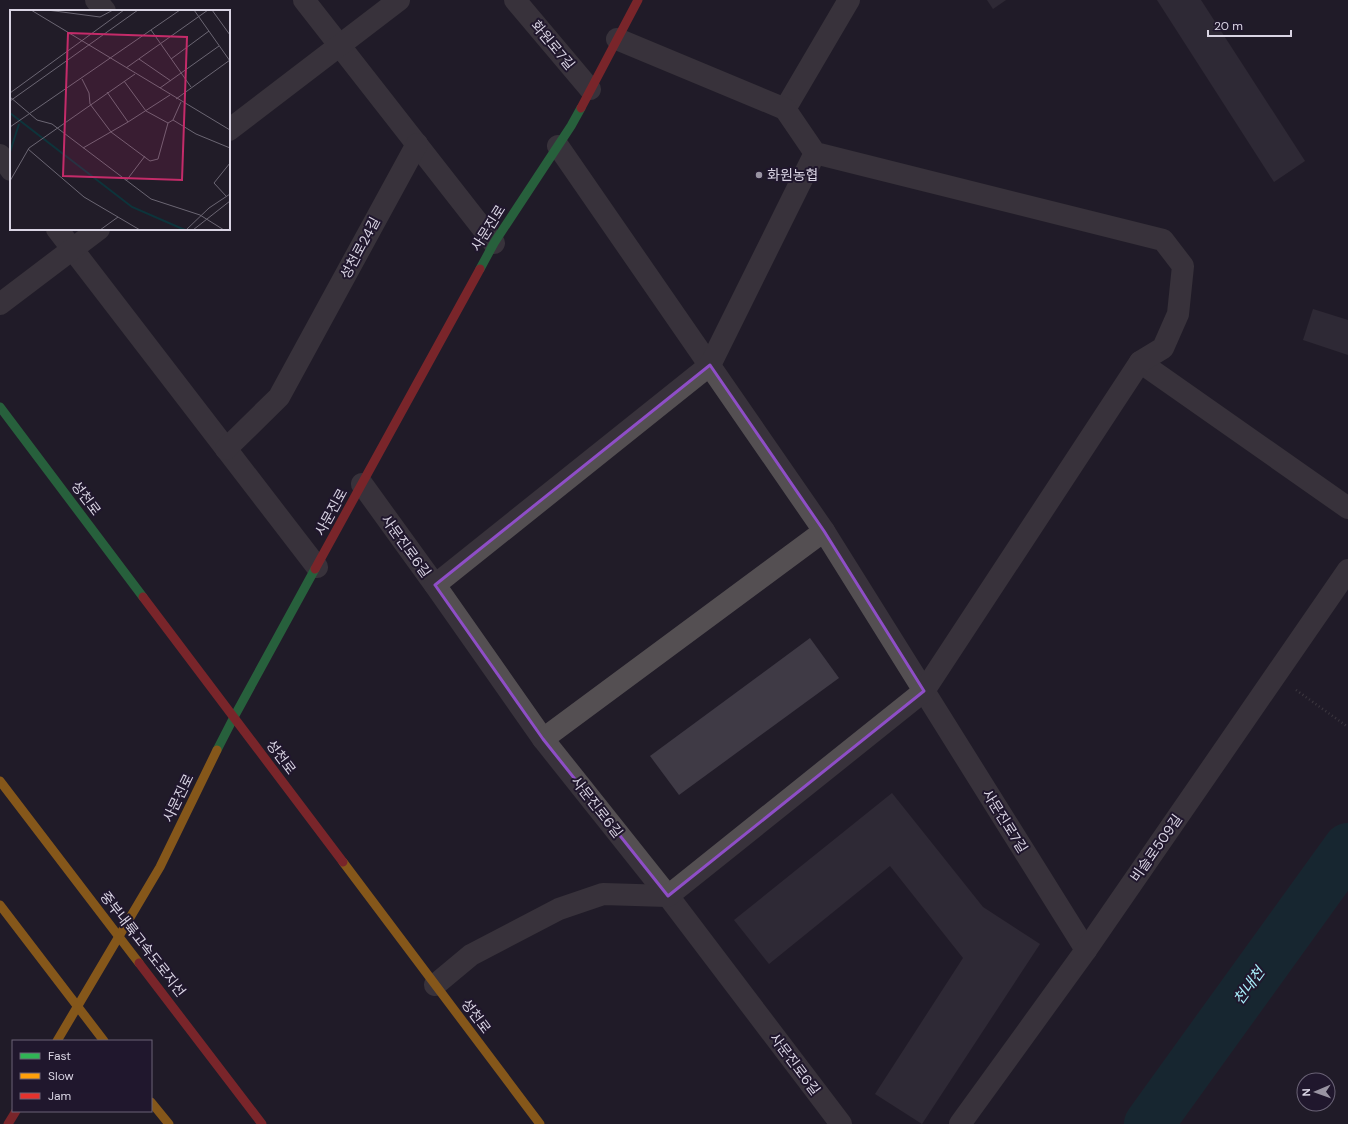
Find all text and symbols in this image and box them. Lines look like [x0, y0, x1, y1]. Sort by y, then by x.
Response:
inset map [10, 10, 230, 230]
scale bar [1208, 12, 1291, 38]
street label: 화원로7길 [527, 17, 579, 73]
text: 20 m [1214, 18, 1243, 34]
place label: 화원농협 [767, 166, 819, 184]
marker: 화원농협 [754, 170, 764, 180]
street label: 사문진로 [467, 201, 509, 255]
street label: 성천로24길 [336, 214, 384, 282]
street label: 성천로 [67, 477, 105, 519]
street label: 사문진로 [311, 485, 351, 539]
street label: 사문진로6길 [377, 511, 435, 581]
street label: 성천로 [262, 736, 300, 778]
street label: 사문진로 [159, 771, 197, 825]
street label: 사문진로6길 [567, 773, 627, 841]
street label: 사문진로7길 [978, 786, 1032, 856]
street label: 비슬로509길 [1126, 811, 1186, 885]
street label: 중부내륙고속도로지선 [96, 888, 190, 1000]
water label: 천내천 [1229, 962, 1271, 1009]
street label: 성천로 [457, 995, 495, 1037]
street label: 사문진로6길 [766, 1029, 824, 1099]
legend [12, 1040, 152, 1112]
text: Fast [48, 1048, 71, 1064]
text: Slow [48, 1068, 74, 1084]
north arrow [1296, 1072, 1336, 1112]
text: Jam [48, 1088, 71, 1104]
text: N [1299, 1088, 1313, 1097]

